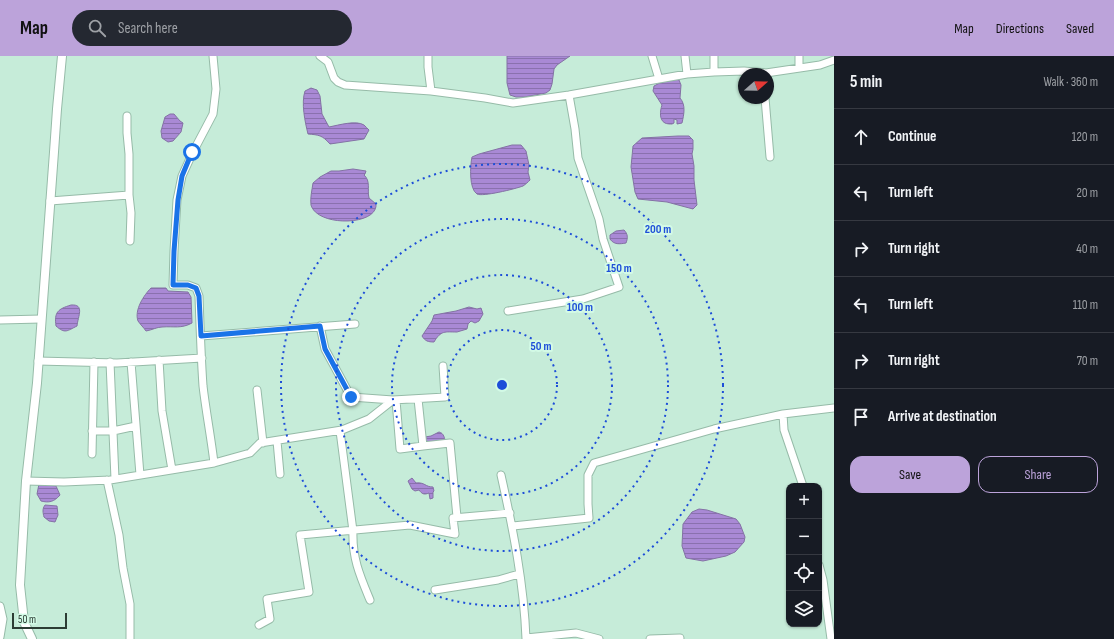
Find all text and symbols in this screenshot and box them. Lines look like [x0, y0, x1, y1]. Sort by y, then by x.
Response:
search box [72, 10, 352, 46]
text: Map [20, 17, 48, 40]
icon: search [86, 17, 108, 39]
text: Search here [118, 19, 178, 38]
text: Map [954, 20, 974, 37]
text: Directions [996, 20, 1044, 37]
text: Saved [1066, 20, 1094, 37]
north arrow [738, 68, 774, 104]
text: 5 min [850, 72, 882, 92]
text: Walk · 360 m [1043, 74, 1098, 90]
icon: ahead [850, 126, 872, 148]
text: Continue [888, 127, 937, 146]
text: 120 m [1072, 129, 1098, 145]
route start [183, 143, 201, 161]
icon: left [850, 182, 872, 204]
text: Turn left [888, 183, 933, 202]
text: 20 m [1076, 185, 1098, 201]
text: 200 m [645, 222, 671, 237]
icon: right [850, 238, 872, 260]
text: Turn right [888, 239, 940, 258]
text: 40 m [1076, 241, 1098, 257]
text: 150 m [606, 261, 632, 276]
icon: left [850, 294, 872, 316]
text: Turn left [888, 295, 933, 314]
text: 110 m [1073, 297, 1098, 313]
text: 100 m [567, 300, 593, 315]
text: 50 m [531, 339, 551, 354]
icon: right [850, 350, 872, 372]
text: Turn right [888, 351, 940, 370]
text: 70 m [1077, 353, 1098, 369]
centre of rings [495, 378, 509, 392]
route end [342, 388, 360, 406]
icon: arrive [850, 406, 872, 428]
text: Arrive at destination [888, 407, 997, 426]
button: Save [850, 456, 970, 493]
button: Share [978, 456, 1098, 493]
map controls [786, 483, 822, 627]
button: + [786, 483, 822, 519]
button: − [786, 519, 822, 555]
button: locate [786, 555, 822, 591]
button: layers [786, 591, 822, 627]
scale bar [12, 611, 67, 630]
text: 50 m [18, 613, 36, 626]

